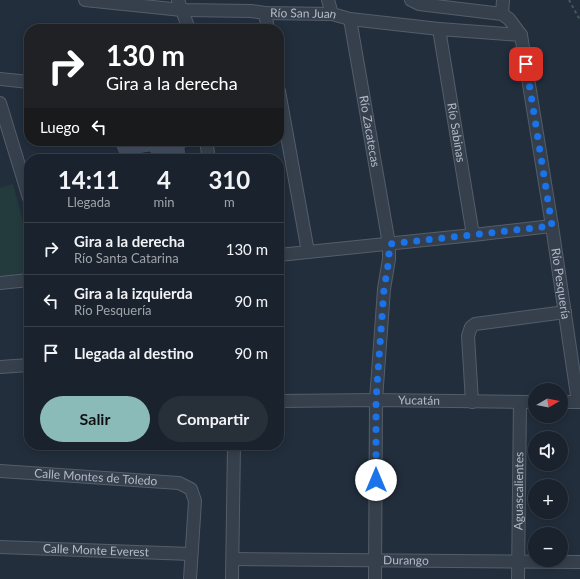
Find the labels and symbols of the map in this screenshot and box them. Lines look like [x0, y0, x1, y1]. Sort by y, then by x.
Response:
street label: Río San Juan [270, 5, 338, 22]
pin [509, 47, 543, 81]
street label: Río Zacatecas [356, 94, 384, 168]
street label: Río Sabinas [444, 102, 469, 163]
street label: Río Pesquería [548, 247, 574, 320]
north arrow [528, 383, 568, 423]
street label: Yucatán [398, 392, 440, 408]
street label: Aguascalientes [511, 452, 526, 530]
position arrow [355, 459, 397, 501]
street label: Calle Montes de Toledo [34, 465, 158, 489]
street label: Calle Monte Everest [43, 541, 150, 559]
street label: Durango [383, 552, 429, 568]

